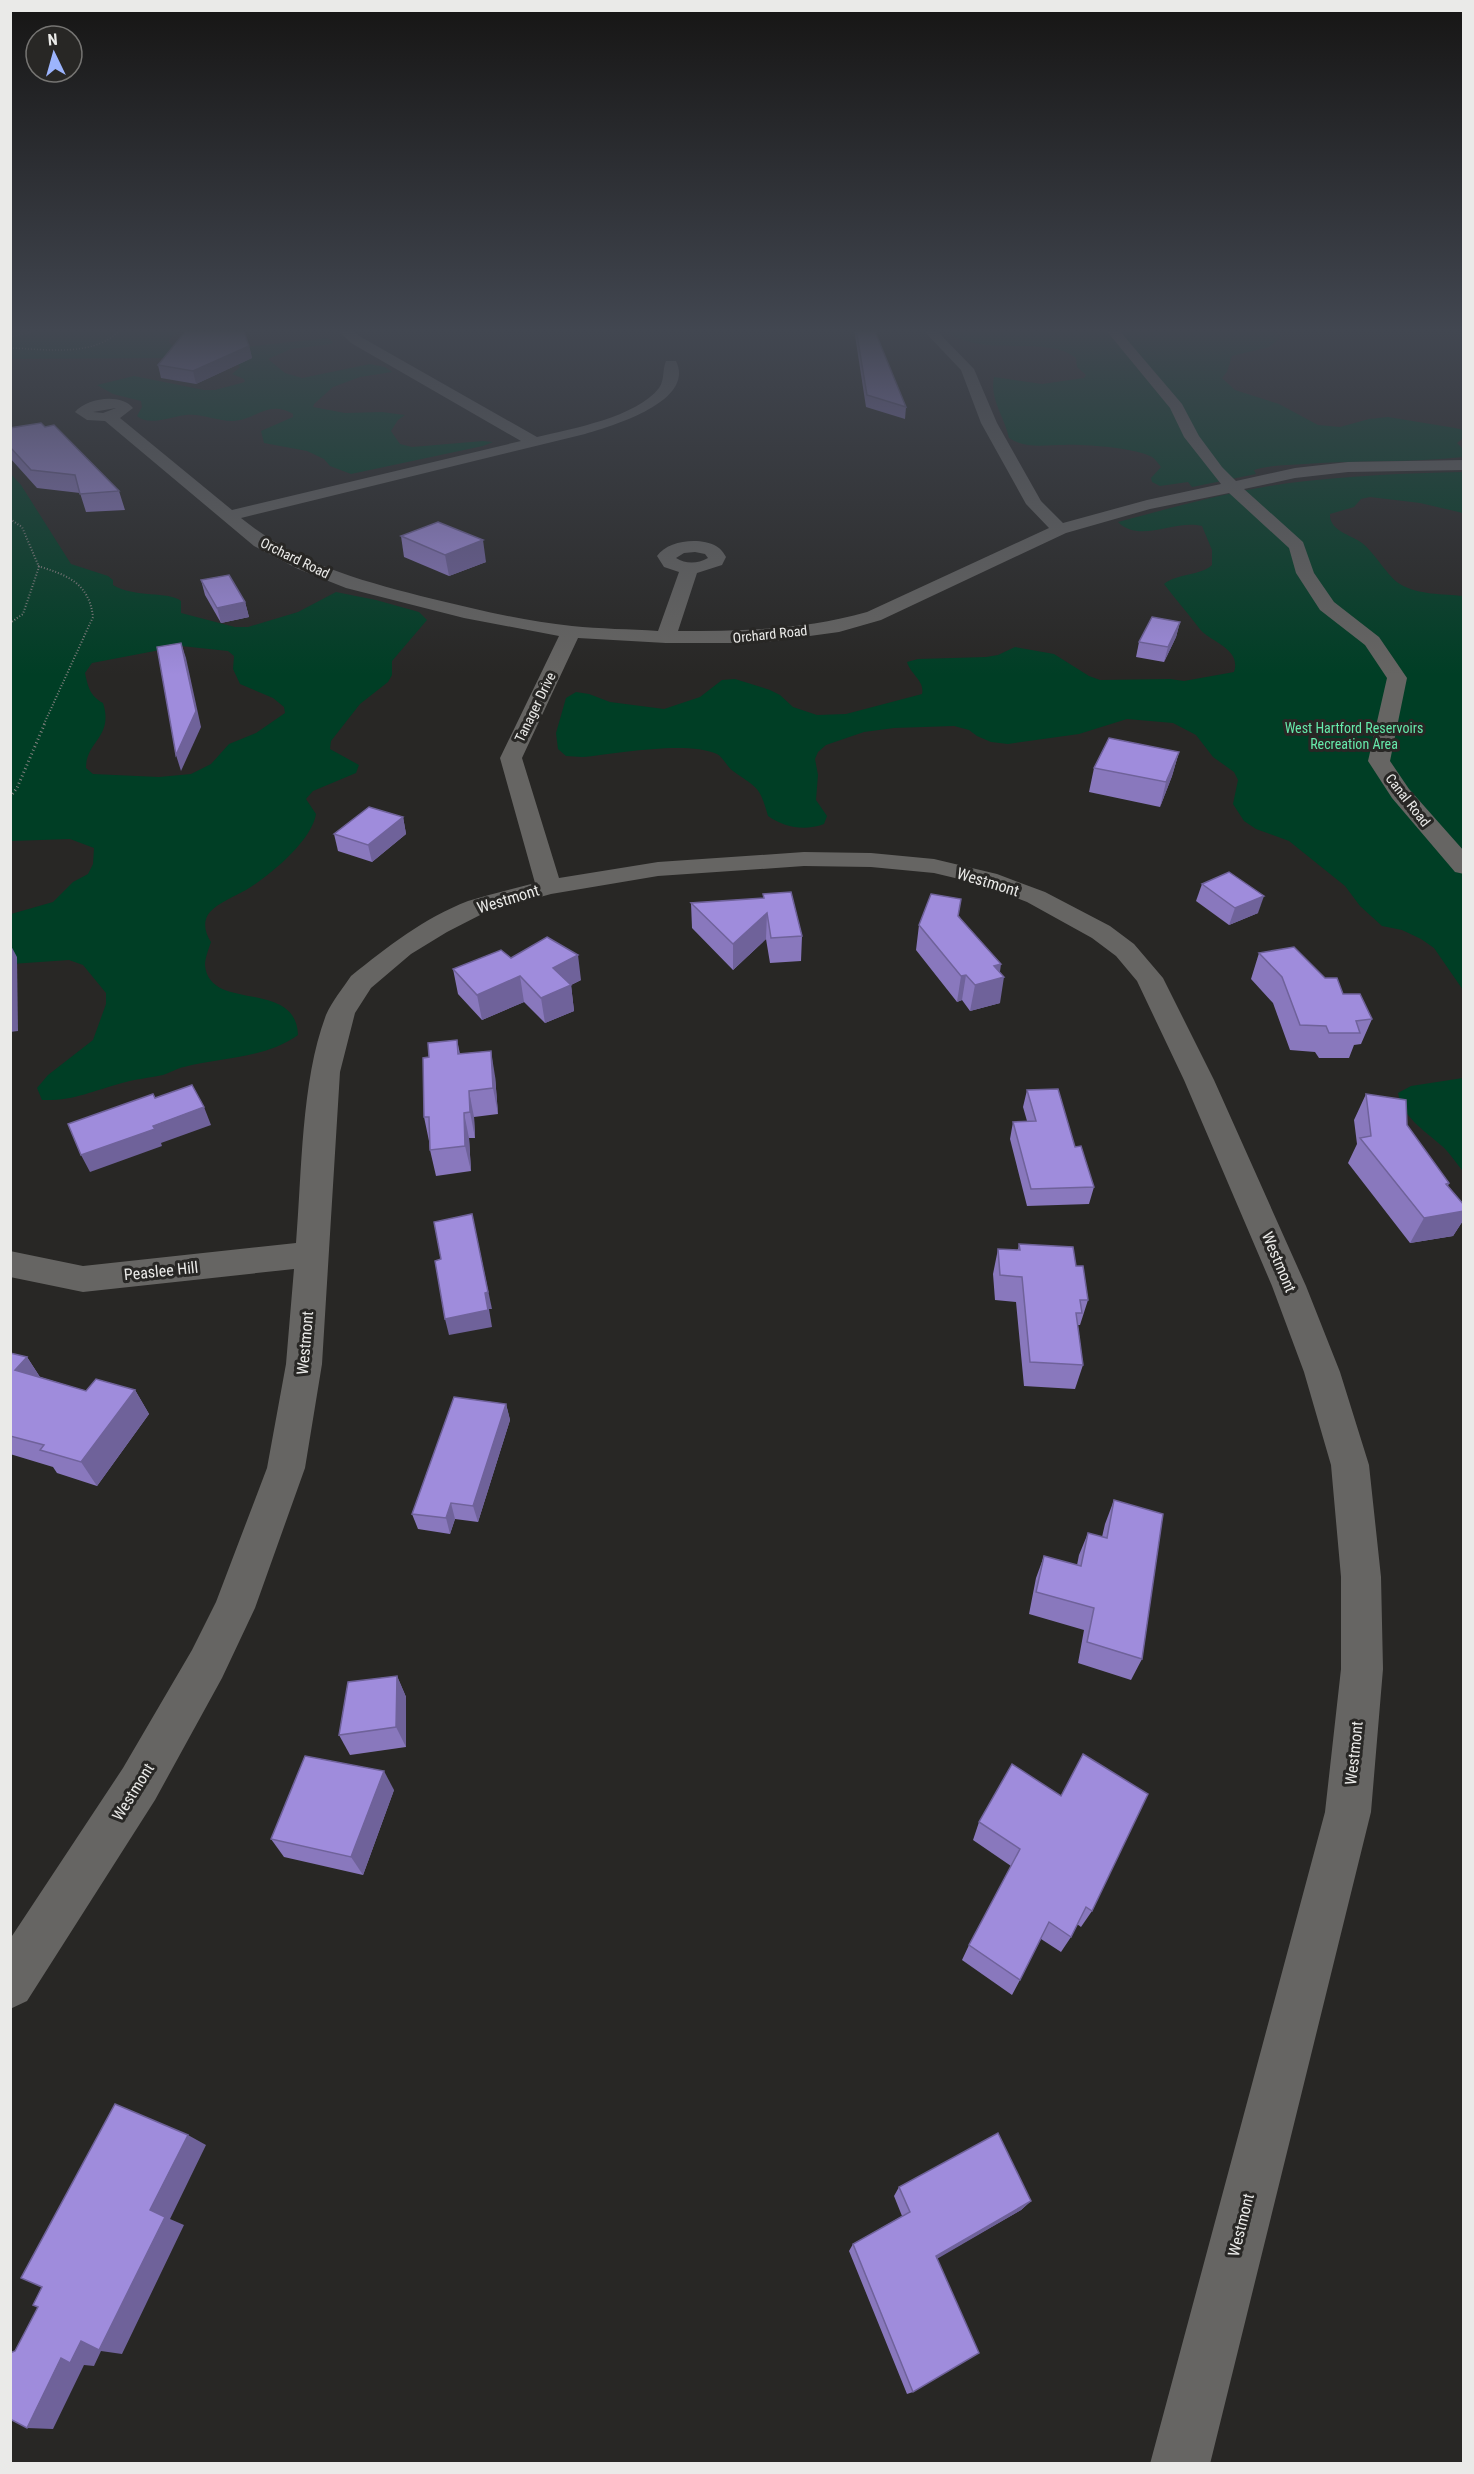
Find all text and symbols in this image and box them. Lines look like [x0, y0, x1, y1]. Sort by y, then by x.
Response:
north arrow [24, 24, 84, 84]
text: N [47, 30, 58, 49]
street label: Orchard Road [258, 534, 332, 582]
street label: Orchard Road [732, 622, 808, 646]
street label: Tanager Drive [511, 669, 559, 744]
park label: West Hartford Reservoirs Recreation Area [1285, 720, 1423, 752]
street label: Canal Road [1382, 770, 1434, 830]
street label: Westmont [955, 864, 1022, 901]
street label: Westmont [475, 880, 542, 917]
street label: Westmont [1258, 1229, 1300, 1295]
street label: Peaslee Hill [123, 1258, 199, 1284]
street label: Westmont [293, 1310, 317, 1376]
street label: Westmont [1341, 1720, 1367, 1786]
street label: Westmont [108, 1760, 158, 1824]
street label: Westmont [1224, 2191, 1258, 2258]

